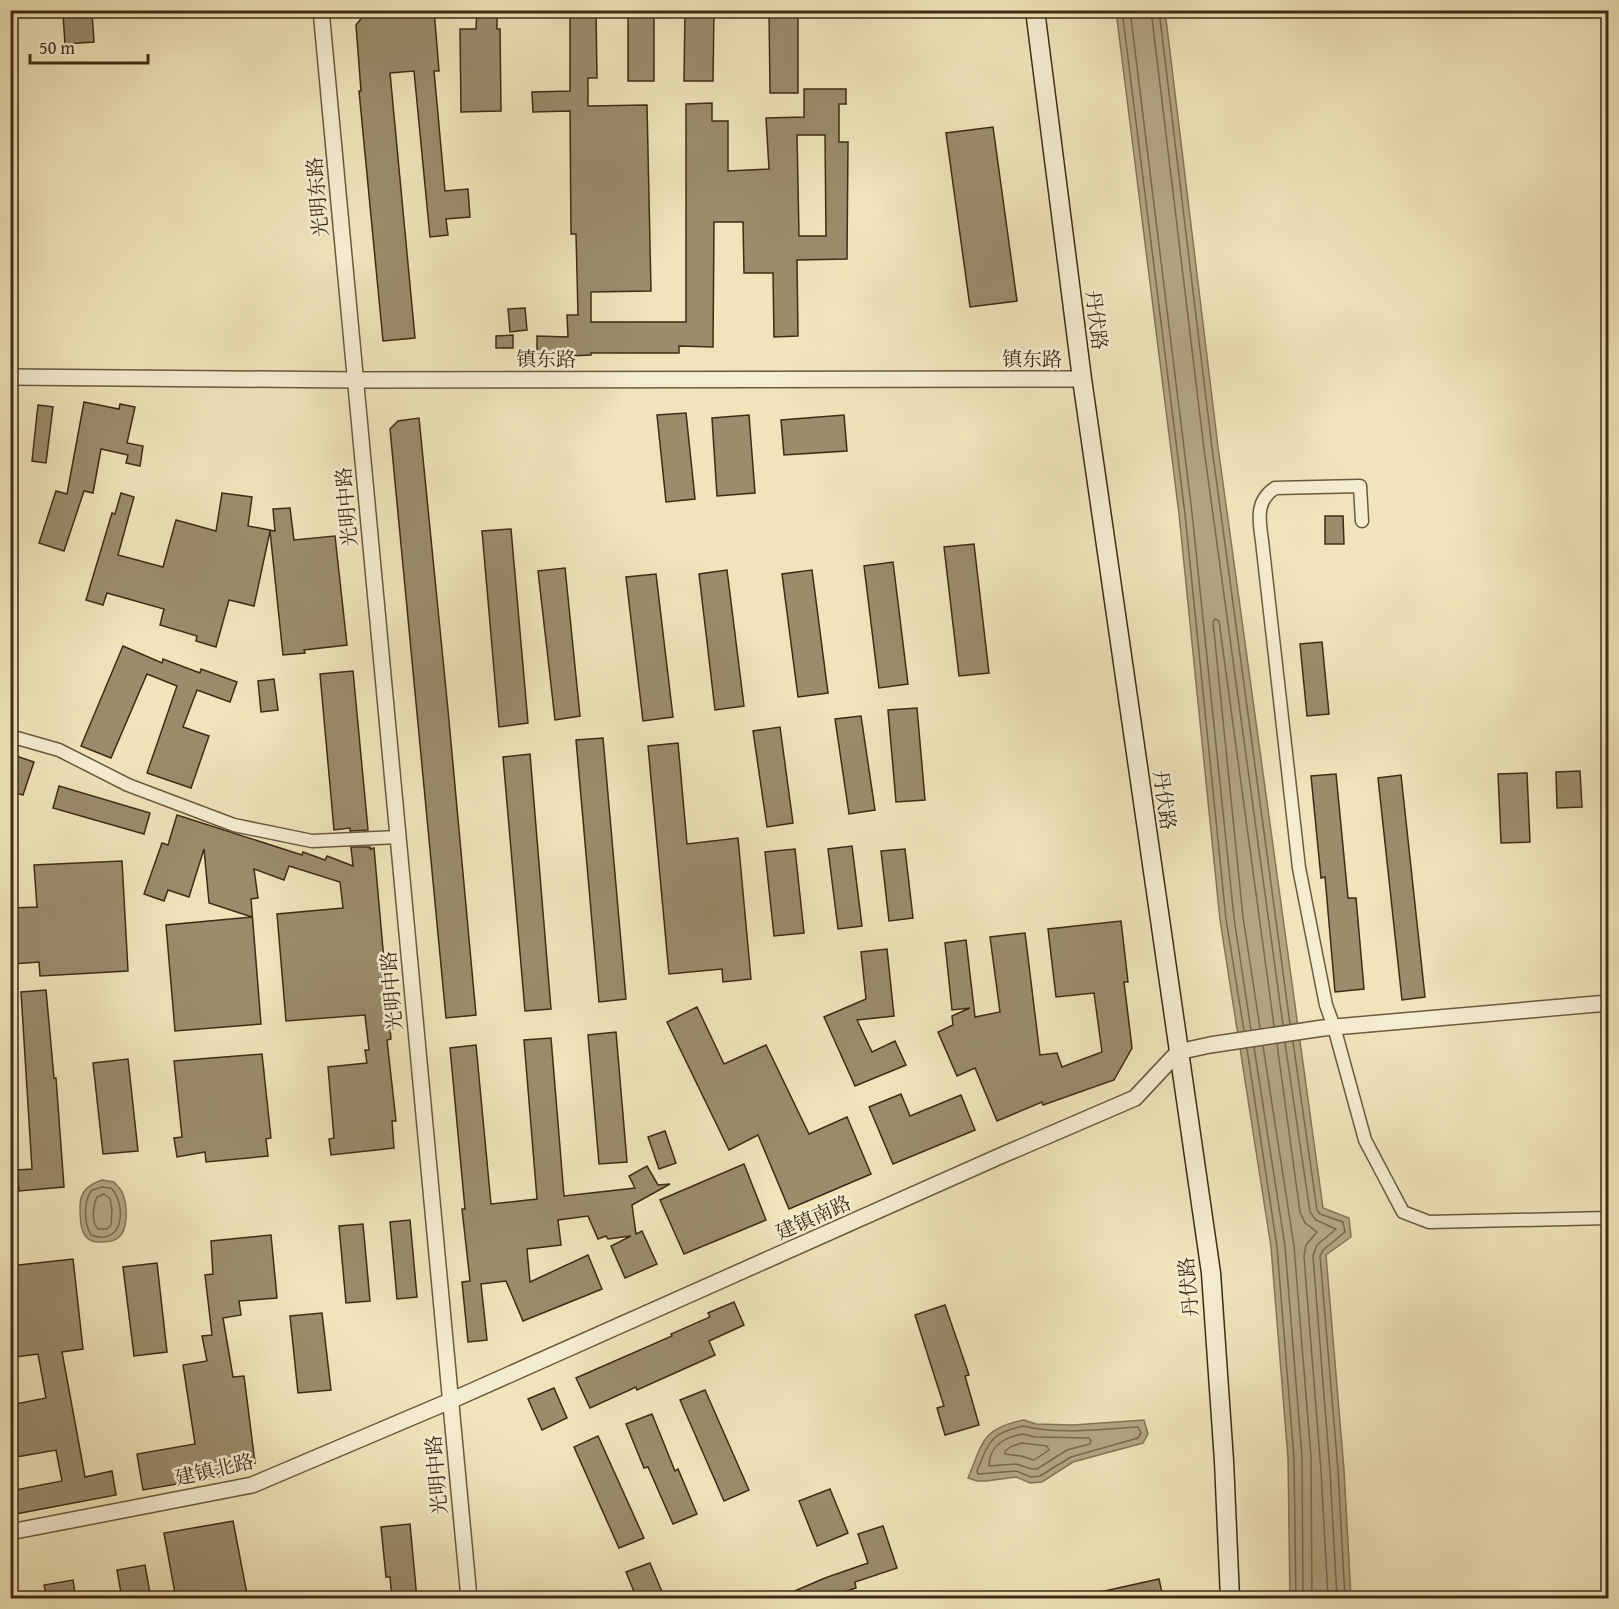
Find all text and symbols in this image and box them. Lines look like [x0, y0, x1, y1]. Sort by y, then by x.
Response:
scale bar [30, 27, 148, 65]
text: 50 m [39, 34, 75, 61]
street label: 光明东路 [299, 156, 335, 238]
street label: 丹伏路 [1079, 288, 1115, 352]
street label: 镇东路 [516, 344, 576, 373]
street label: 镇东路 [1002, 344, 1062, 373]
street label: 光明中路 [328, 466, 364, 548]
street label: 丹伏路 [1146, 768, 1184, 832]
street label: 光明中路 [373, 950, 409, 1032]
street label: 建镇南路 [771, 1187, 855, 1247]
street label: 丹伏路 [1171, 1256, 1205, 1318]
street label: 光明中路 [418, 1434, 454, 1516]
street label: 建镇北路 [172, 1446, 256, 1492]

